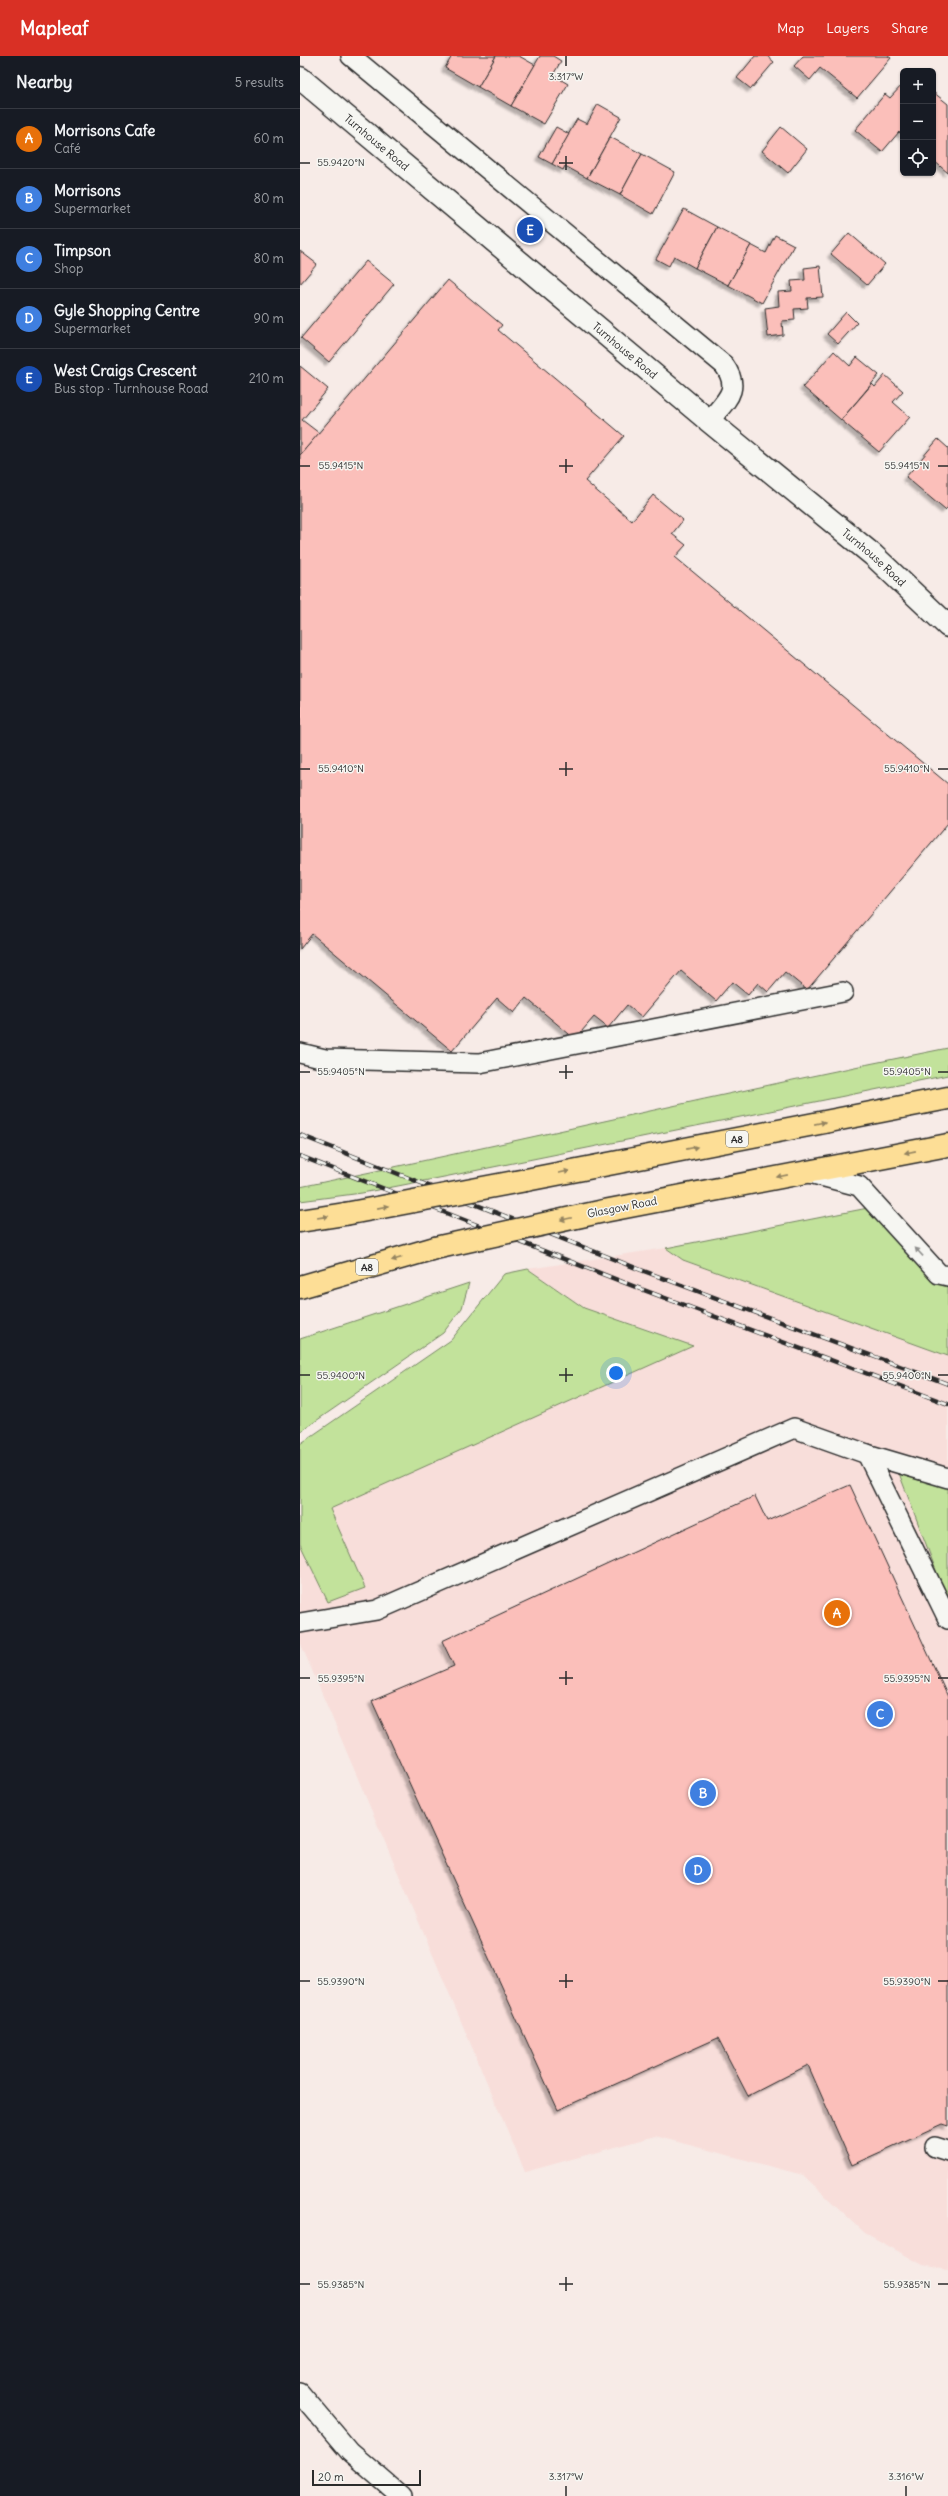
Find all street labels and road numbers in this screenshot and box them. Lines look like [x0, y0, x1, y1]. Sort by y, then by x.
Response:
street label: Turnhouse Road [341, 111, 412, 174]
street label: Turnhouse Road [589, 319, 661, 382]
street label: Turnhouse Road [839, 526, 909, 590]
road number: A8 [726, 1131, 748, 1147]
street label: Glasgow Road [586, 1193, 659, 1221]
road number: A8 [356, 1259, 378, 1275]

